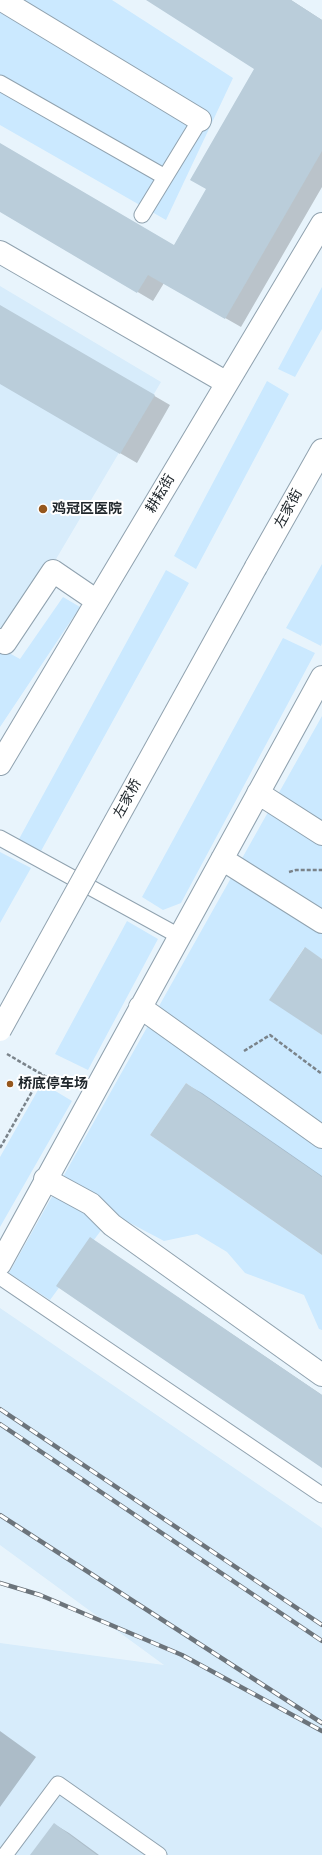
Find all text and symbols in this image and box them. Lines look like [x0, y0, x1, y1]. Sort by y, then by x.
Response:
street label: 耕耘街 [143, 472, 179, 516]
street label: 左家街 [271, 487, 307, 531]
place label: 鸡冠区医院 [52, 501, 122, 517]
marker: 鸡冠区医院 [37, 503, 49, 515]
street label: 左家桥 [110, 777, 146, 821]
place label: 桥底停车场 [18, 1076, 88, 1092]
marker: 桥底停车场 [5, 1079, 15, 1089]

